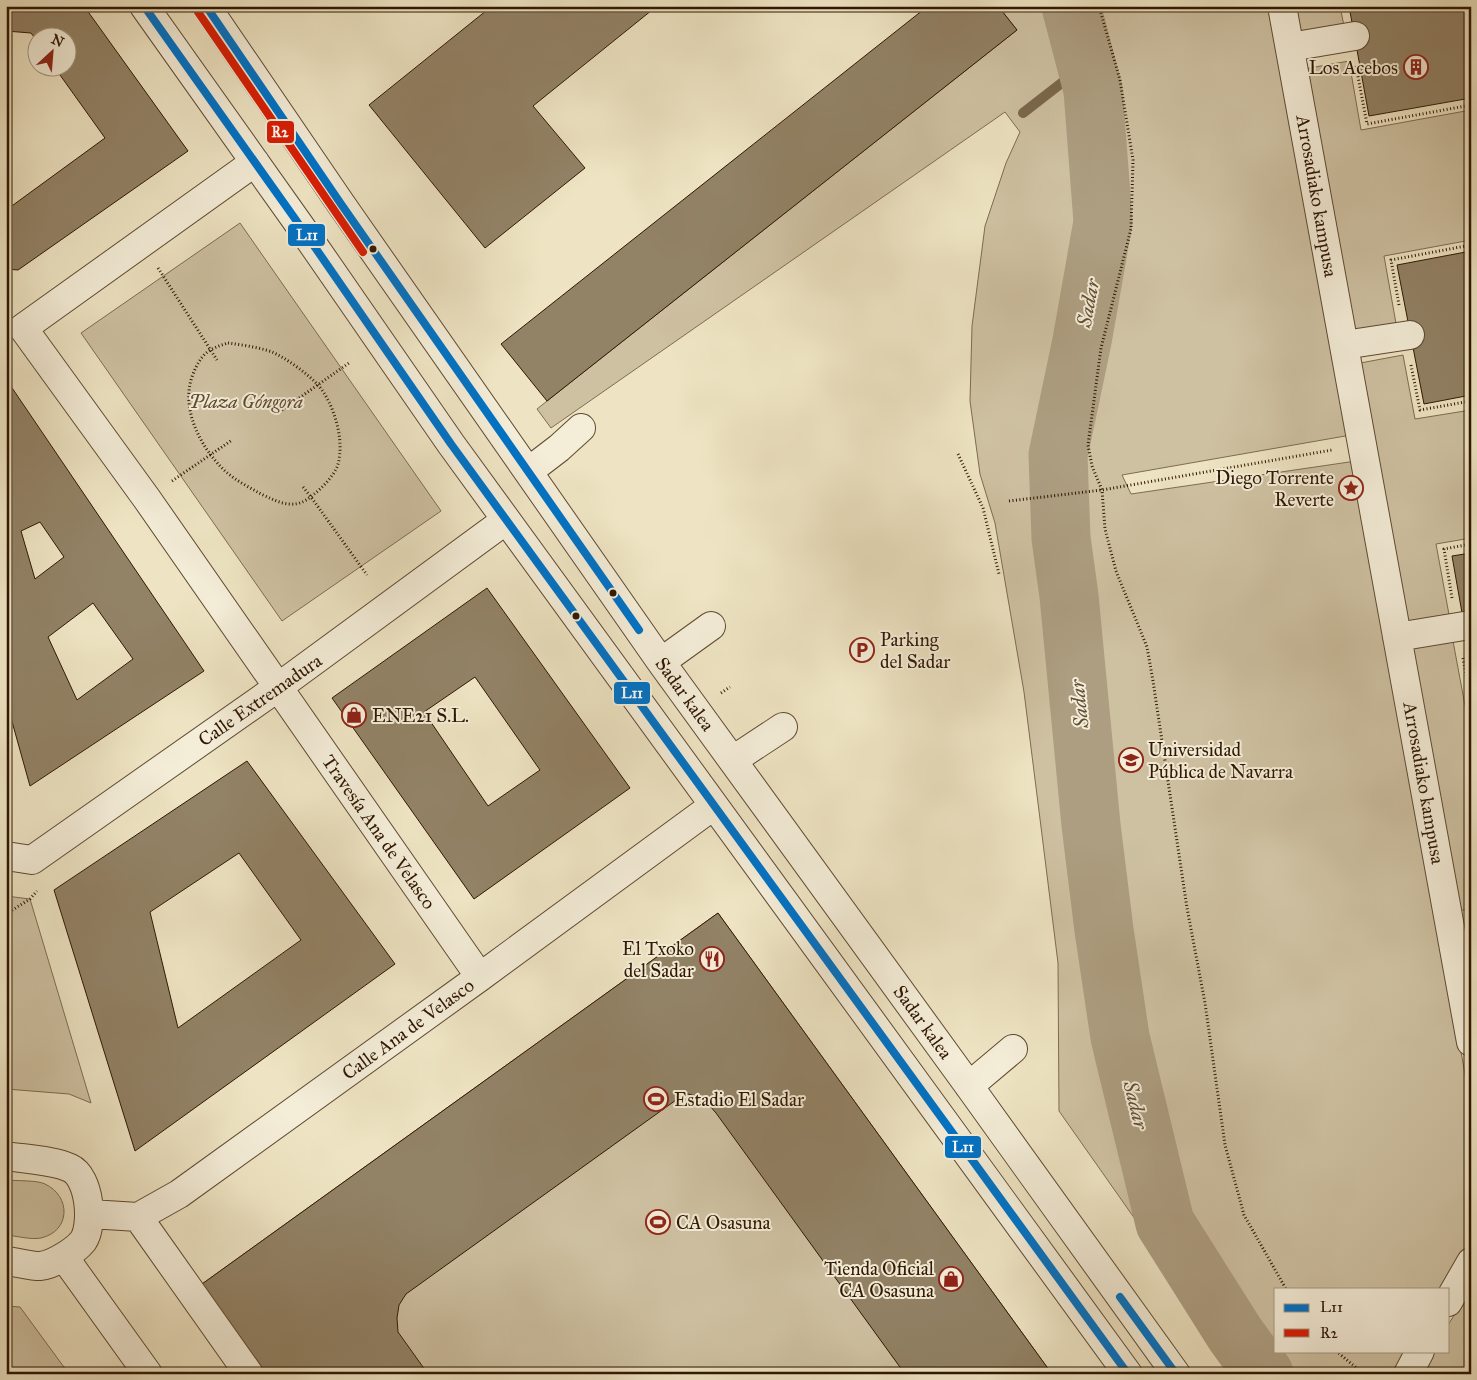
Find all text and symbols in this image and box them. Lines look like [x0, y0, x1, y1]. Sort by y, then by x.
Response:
north arrow [28, 28, 78, 78]
text: N [48, 31, 67, 51]
building icon: Los Acebos [1403, 54, 1429, 80]
place label: Los Acebos [1309, 56, 1398, 79]
street label: Arrosadiako kampusa [1291, 112, 1343, 280]
line badge: R2 [266, 120, 295, 144]
text: R2 [272, 124, 289, 141]
line badge: L11 [287, 223, 326, 247]
text: L11 [296, 227, 318, 244]
unlabelled marker [368, 244, 378, 254]
water label: Sadar [1071, 275, 1105, 330]
park label: Plaza Góngora [189, 390, 303, 413]
place label: Diego Torrente Reverte [1215, 466, 1334, 511]
place icon: Diego Torrente Reverte [1338, 475, 1364, 501]
unlabelled marker [608, 588, 618, 598]
unlabelled marker [571, 611, 581, 621]
place label: Parking del Sadar [880, 628, 951, 673]
parking icon: Parking del Sadar [849, 637, 875, 663]
street label: Calle Extremadura [194, 648, 327, 751]
street label: Sadar kalea [651, 653, 720, 736]
water label: Sadar [1064, 677, 1094, 731]
line badge: L11 [613, 681, 651, 705]
text: L11 [621, 685, 643, 702]
street label: Arrosadiako kampusa [1398, 699, 1450, 867]
shop icon: ENE21 S.L. [341, 702, 367, 728]
place label: ENE21 S.L. [372, 704, 469, 727]
place label: Universidad Pública de Navarra [1148, 738, 1294, 783]
school or university icon: Universidad Pública de Navarra [1118, 747, 1144, 773]
street label: Travesía Ana de Velasco [317, 750, 441, 914]
place label: El Txoko del Sadar [622, 937, 695, 982]
restaurant icon: El Txoko del Sadar [699, 946, 725, 972]
street label: Calle Ana de Velasco [338, 973, 479, 1085]
street label: Sadar kalea [889, 981, 958, 1064]
water label: Sadar [1118, 1077, 1154, 1133]
sports icon: Estadio El Sadar [643, 1086, 669, 1112]
place label: Estadio El Sadar [674, 1088, 805, 1111]
line badge: L11 [944, 1135, 982, 1159]
text: L11 [952, 1139, 974, 1156]
sports icon: CA Osasuna [645, 1209, 671, 1235]
place label: CA Osasuna [676, 1211, 772, 1234]
place label: Tienda Oficial CA Osasuna [824, 1257, 935, 1302]
shop icon: Tienda Oficial CA Osasuna [938, 1266, 964, 1292]
legend [1274, 1288, 1450, 1352]
text: L11 [1320, 1298, 1343, 1316]
text: R2 [1320, 1324, 1339, 1342]

